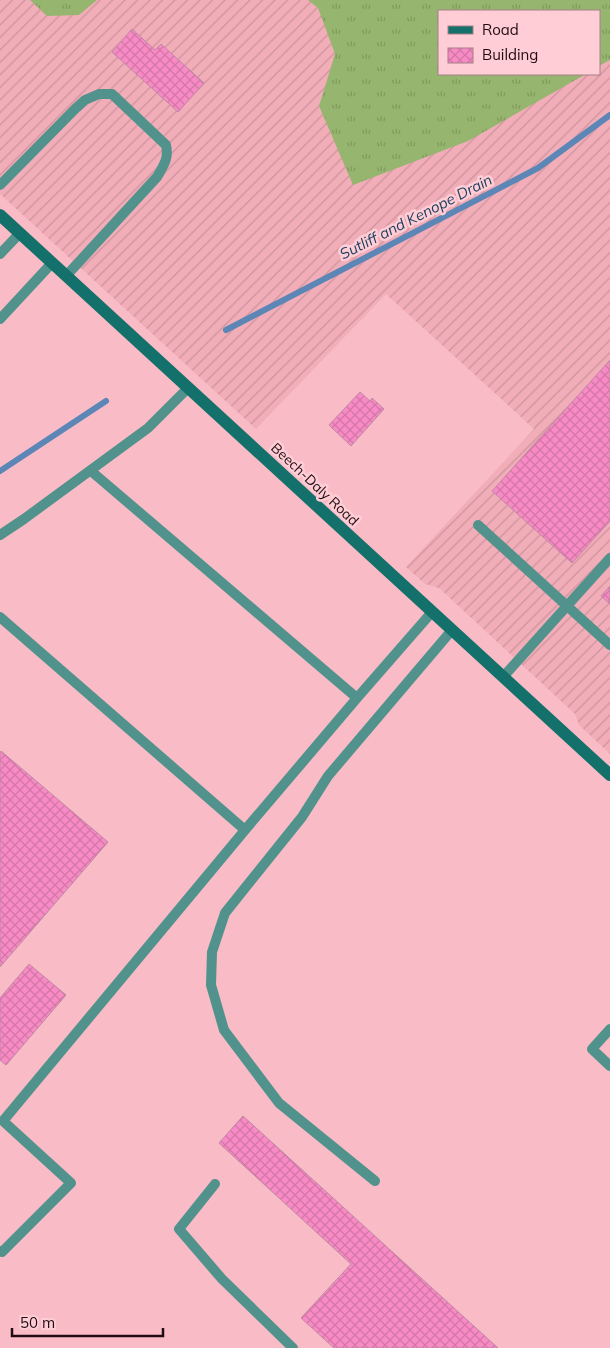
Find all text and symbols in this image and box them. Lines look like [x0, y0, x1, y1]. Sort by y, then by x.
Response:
legend [438, 10, 600, 75]
text: Road [482, 20, 519, 39]
text: Building [482, 45, 538, 64]
water label: Sutliff and Kenope Drain [336, 170, 495, 263]
street label: Beech-Daly Road [267, 439, 363, 529]
scale bar [12, 1306, 164, 1338]
text: 50 m [20, 1313, 55, 1332]

